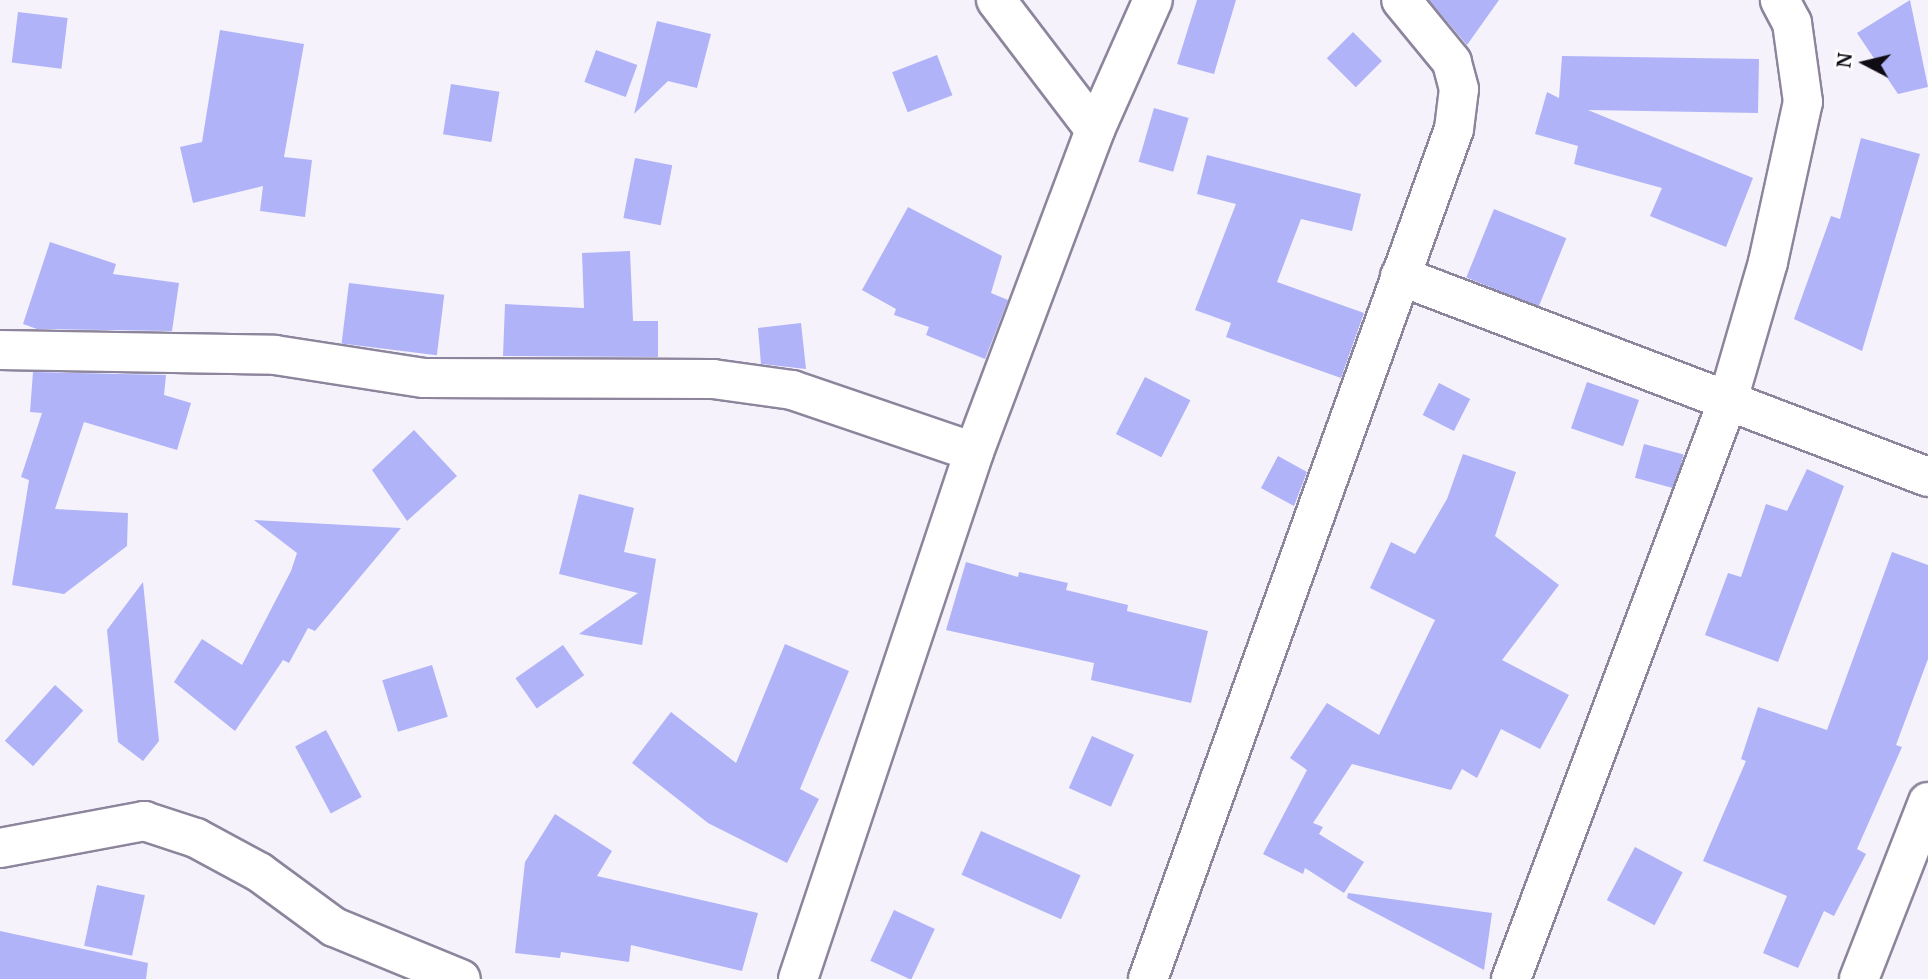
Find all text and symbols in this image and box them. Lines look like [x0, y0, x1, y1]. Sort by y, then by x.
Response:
north arrow [1830, 28, 1900, 98]
text: N [1831, 52, 1857, 69]

